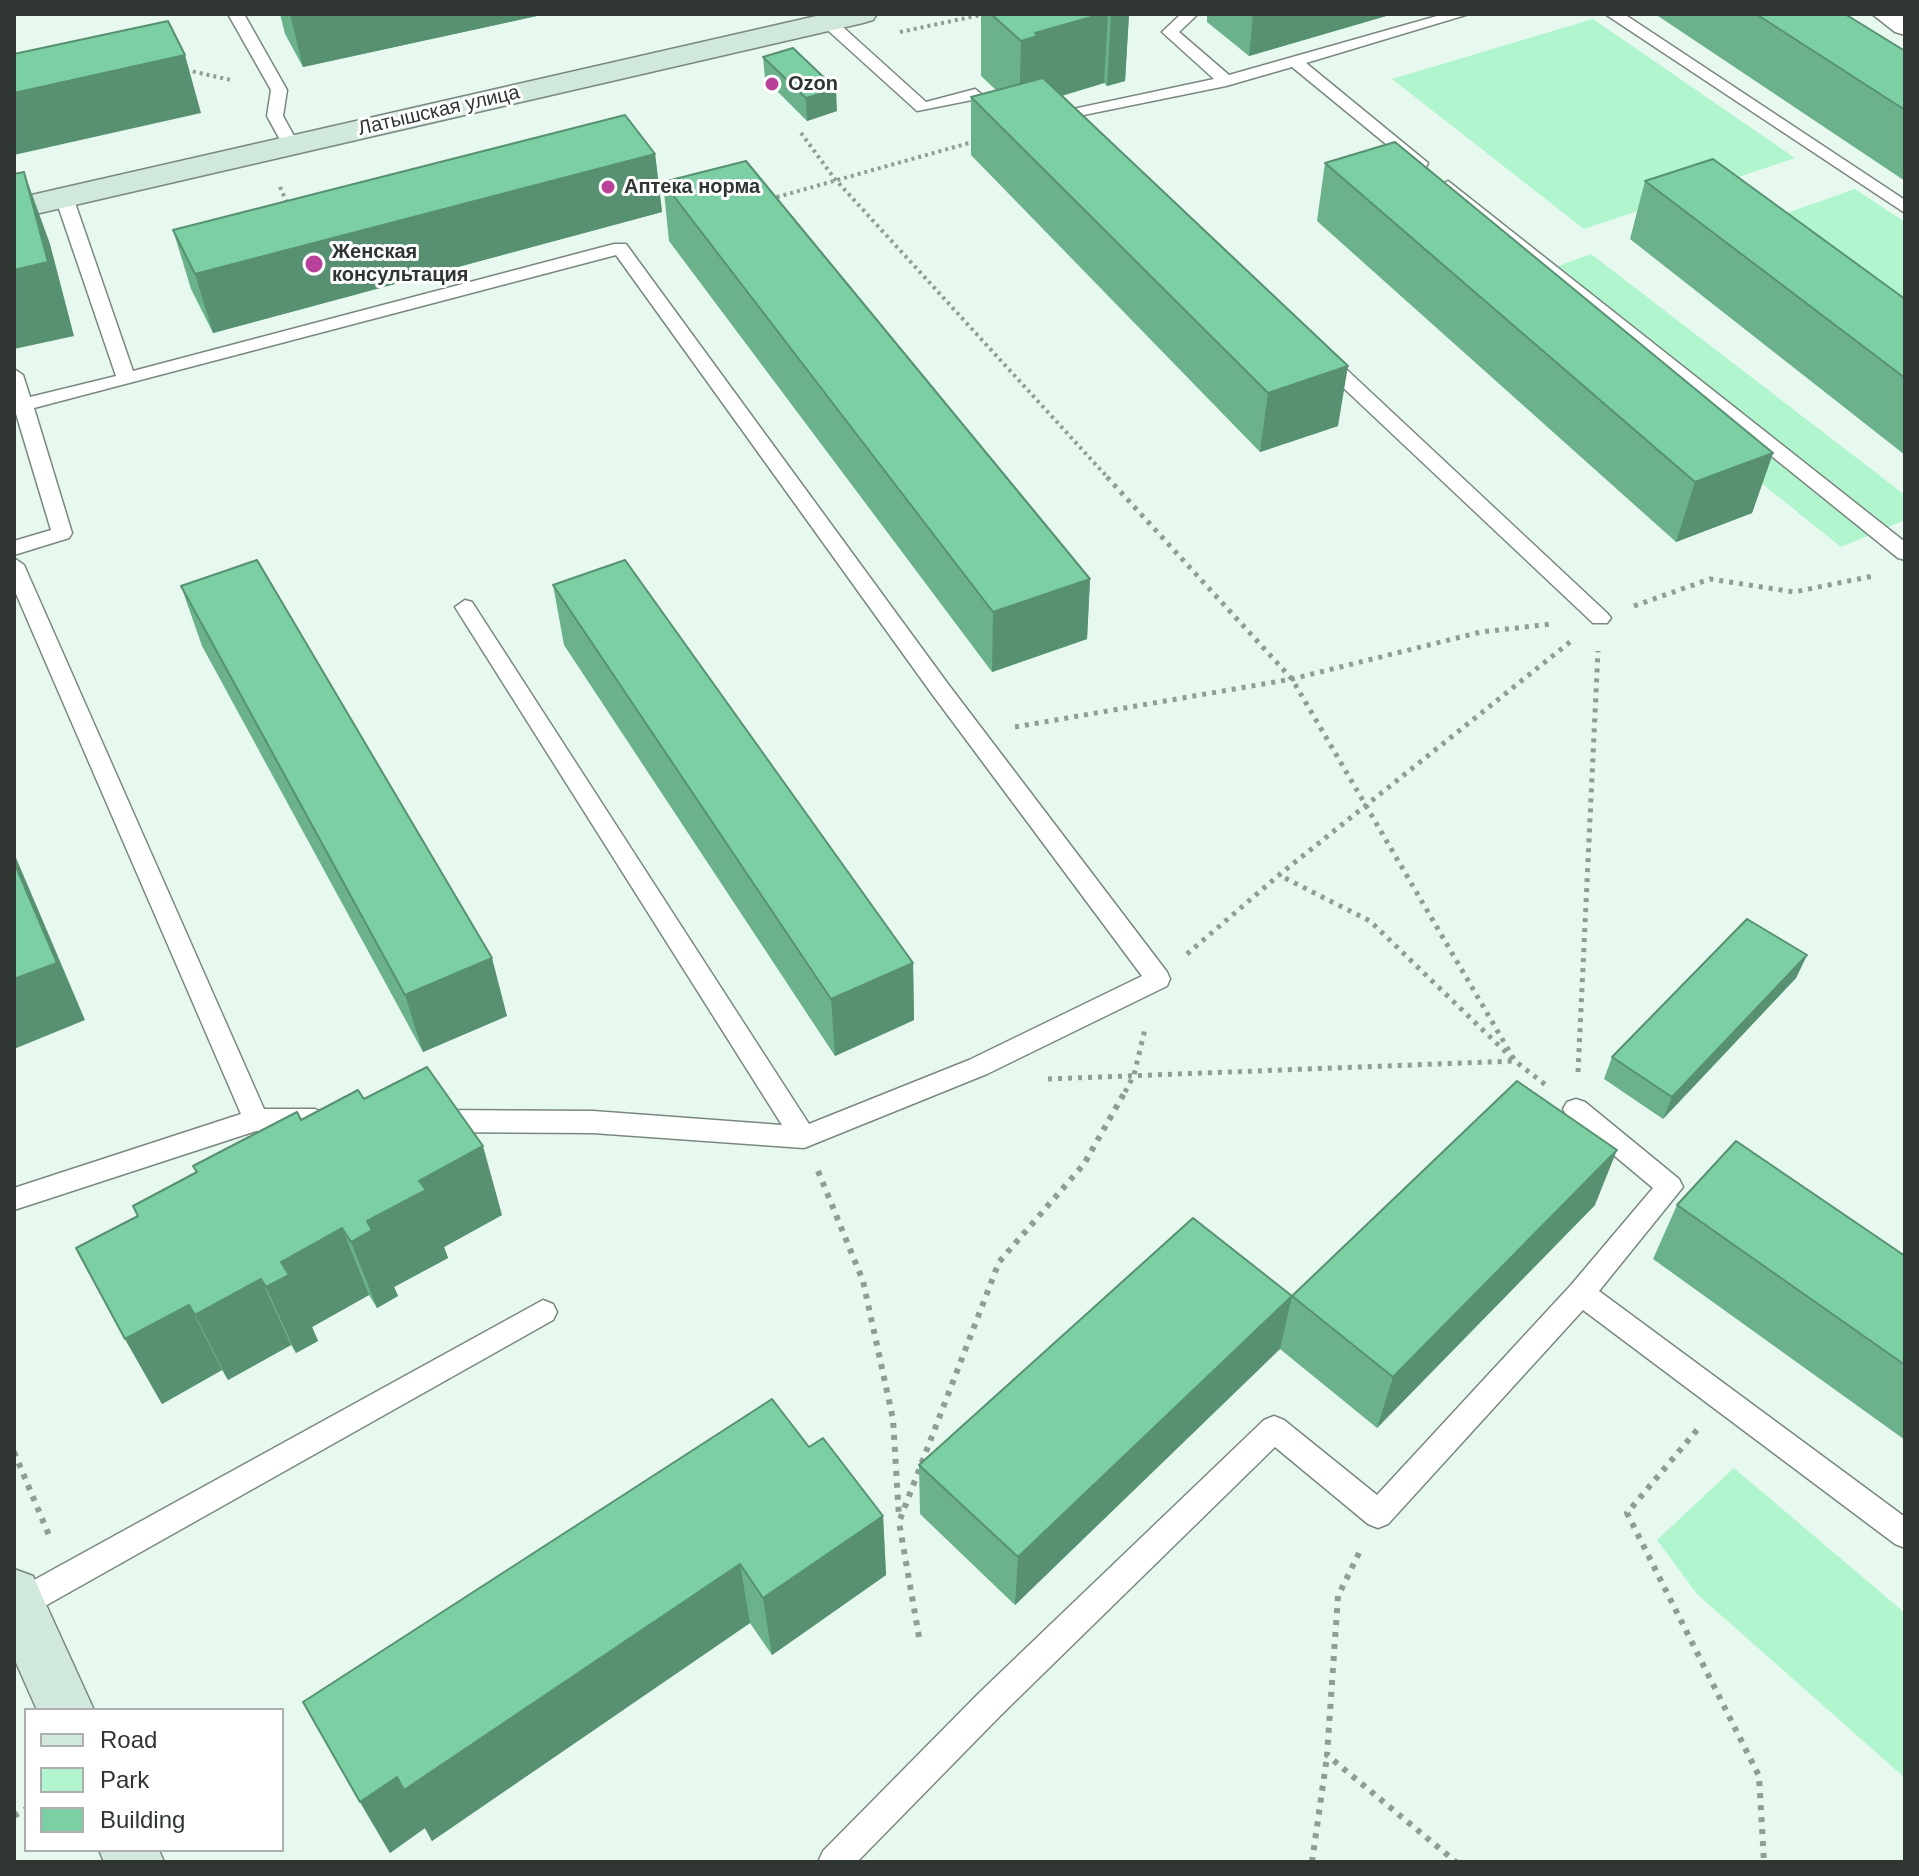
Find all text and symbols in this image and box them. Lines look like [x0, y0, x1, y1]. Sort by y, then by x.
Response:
place label: Ozon [788, 72, 838, 96]
marker: Ozon [763, 75, 781, 93]
street label: Латышская улица [356, 81, 522, 141]
place label: Аптека норма [624, 175, 760, 199]
marker: Аптека норма [599, 178, 617, 196]
place label: Женская консультация [332, 240, 468, 287]
marker: Женская консультация [303, 253, 325, 275]
legend [24, 1708, 284, 1852]
text: Road [100, 1726, 157, 1753]
text: Park [100, 1766, 149, 1793]
text: Building [100, 1806, 185, 1833]

